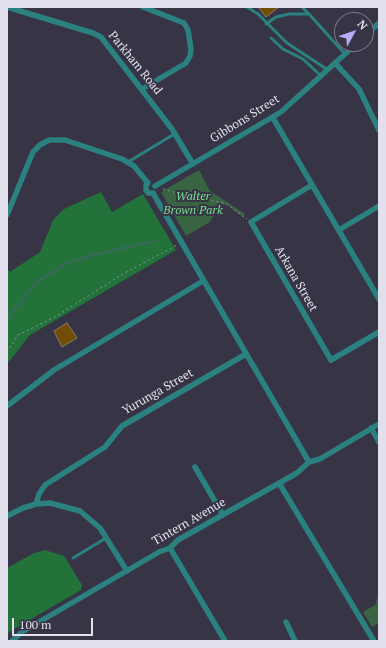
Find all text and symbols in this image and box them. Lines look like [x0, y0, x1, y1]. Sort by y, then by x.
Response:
north arrow [334, 12, 374, 52]
text: N [354, 17, 370, 33]
street label: Parkham Road [105, 28, 165, 98]
street label: Gibbons Street [208, 92, 282, 146]
park label: Walter Brown Park [163, 190, 223, 218]
street label: Arkana Street [271, 244, 321, 314]
street label: Yurunga Street [120, 366, 196, 418]
street label: Tintern Avenue [150, 495, 228, 549]
scale bar [14, 610, 95, 636]
text: 100 m [19, 617, 51, 632]

